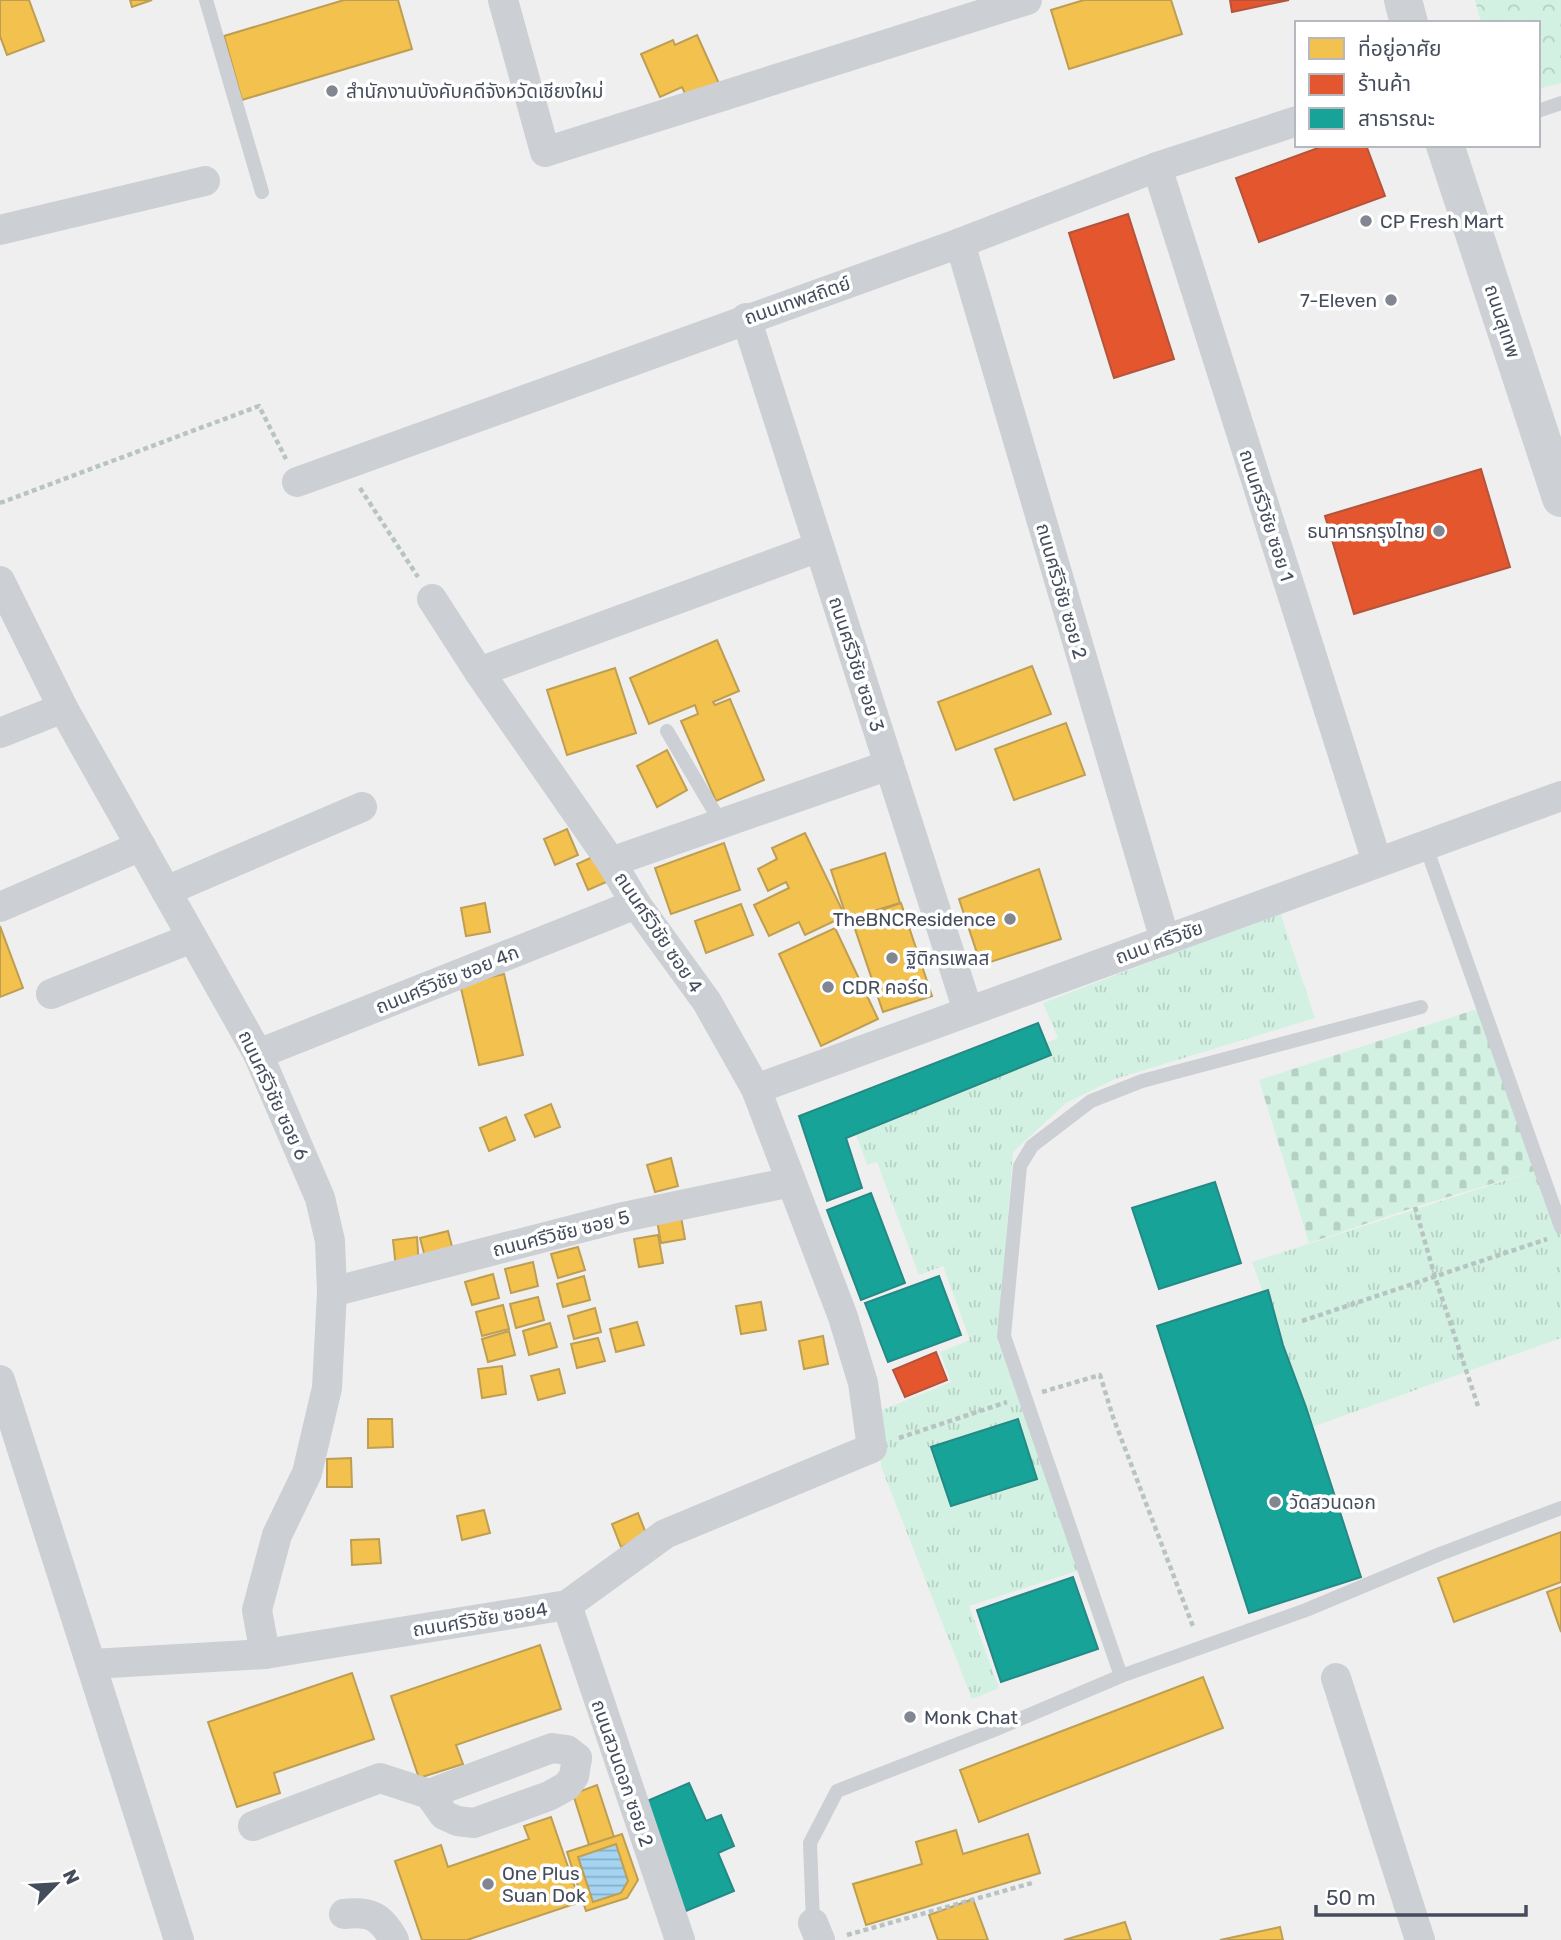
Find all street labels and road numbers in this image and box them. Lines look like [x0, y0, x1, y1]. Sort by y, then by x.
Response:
street label: ถนนเทพสถิตย์ [741, 272, 853, 329]
street label: ถนนสุเทพ [1480, 281, 1525, 361]
street label: ถนนศรีวิชัย ซอย 1 [1234, 446, 1299, 584]
street label: ถนนศรีวิชัย ซอย 2 [1031, 521, 1092, 662]
street label: ถนนศรีวิชัย ซอย 3 [824, 594, 889, 735]
street label: ถนนศรีวิชัย ซอย 4 [610, 867, 708, 997]
street label: ถนน ศรีวิชัย [1112, 916, 1206, 969]
street label: ถนนศรีวิชัย ซอย 4ก [372, 940, 522, 1019]
street label: ถนนศรีวิชัย ซอย 6 [233, 1027, 314, 1164]
street label: ถนนศรีวิชัย ซอย 5 [490, 1205, 632, 1262]
street label: ถนนศรีวิชัย ซอย4 [411, 1597, 549, 1642]
street label: ถนนสวนดอก ซอย 2 [587, 1697, 658, 1850]

